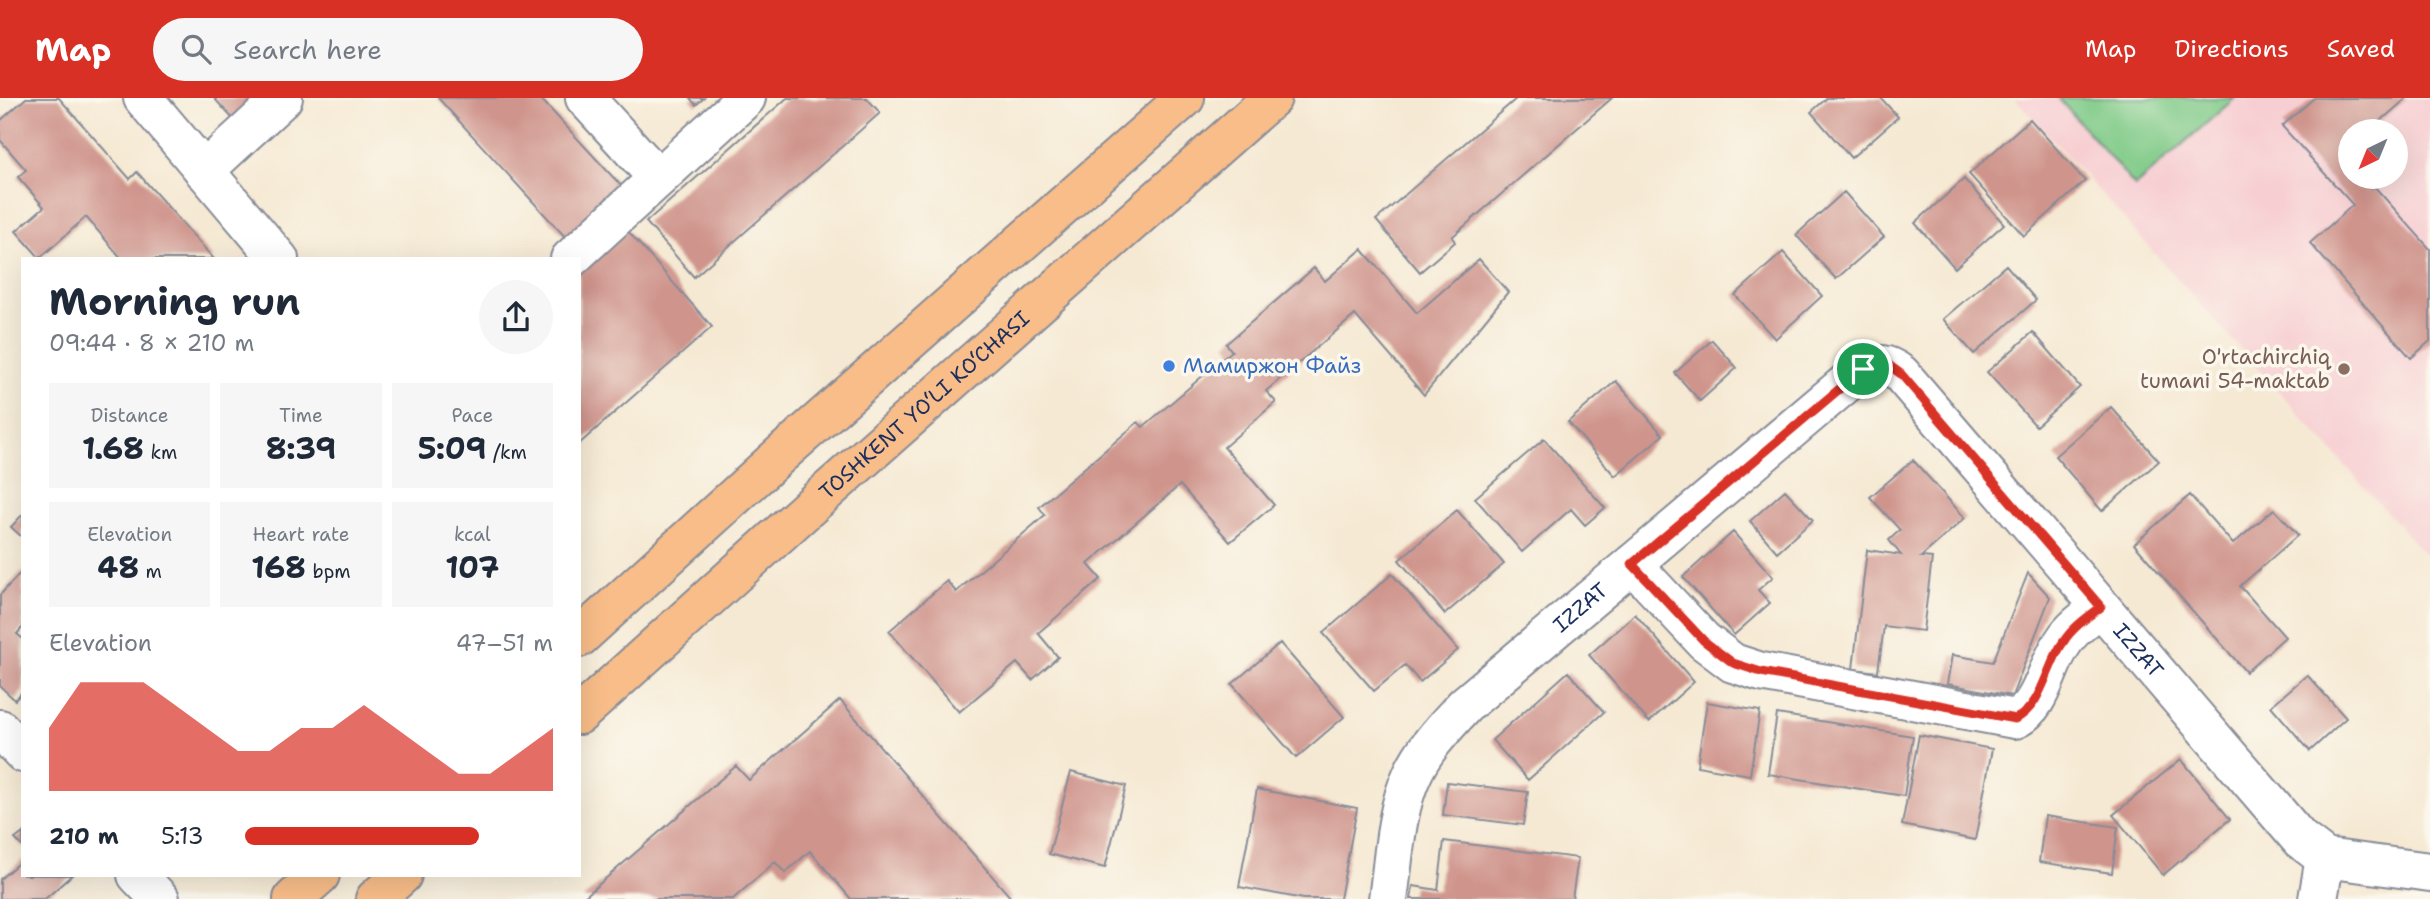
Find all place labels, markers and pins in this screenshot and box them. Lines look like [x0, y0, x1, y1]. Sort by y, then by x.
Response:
pin [1833, 339, 1893, 399]
place label: O'rtachirchiq tumani 54-maktab [2140, 343, 2332, 395]
place label: Мамиржон Файз [1183, 352, 1361, 380]
marker: Мамиржон Файз [1161, 358, 1177, 374]
marker: O'rtachirchiq tumani 54-maktab [2336, 361, 2352, 377]

